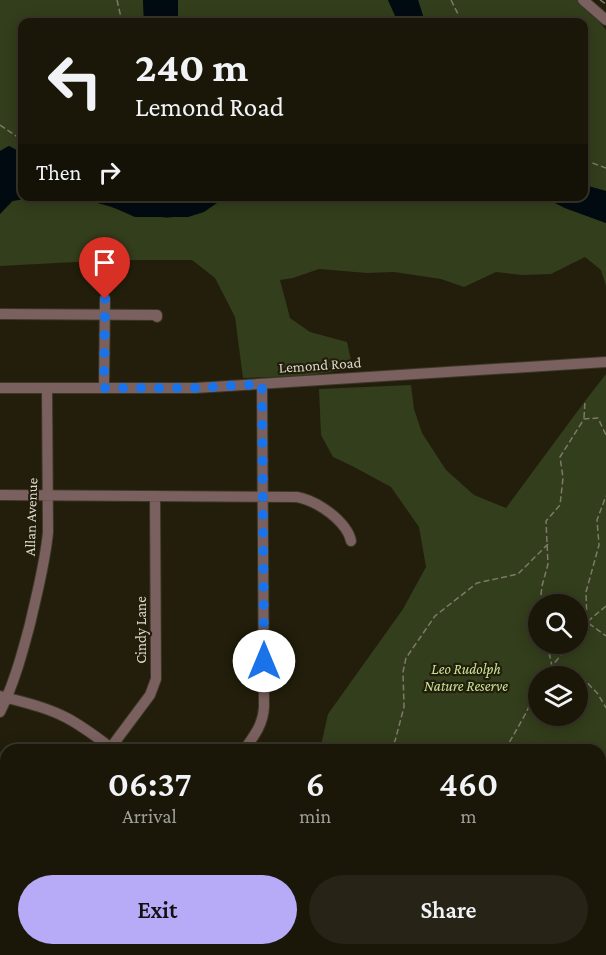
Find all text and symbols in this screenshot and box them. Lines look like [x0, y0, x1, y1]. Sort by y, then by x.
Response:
icon: left [36, 42, 114, 120]
text: 240 m [135, 43, 248, 90]
text: Lemond Road [135, 92, 284, 122]
icon: right [93, 156, 126, 189]
text: Then [36, 160, 81, 185]
pin [79, 237, 130, 299]
icon: arrive [88, 246, 121, 279]
street label: Lemond Road [278, 354, 362, 376]
street label: Allan Avenue [22, 477, 40, 556]
map controls [528, 594, 588, 726]
button: search [528, 594, 588, 654]
street label: Cindy Lane [133, 596, 150, 664]
position arrow [232, 629, 296, 693]
park label: Leo Rudolph Nature Reserve [424, 661, 508, 694]
button: layers [528, 666, 588, 726]
text: 06:37 [108, 764, 191, 804]
text: 6 [306, 764, 325, 804]
text: 460 [439, 764, 498, 804]
text: Arrival [122, 805, 177, 827]
text: min [299, 805, 331, 827]
text: m [461, 805, 477, 827]
button: Exit [18, 875, 297, 944]
button: Share [309, 875, 588, 944]

